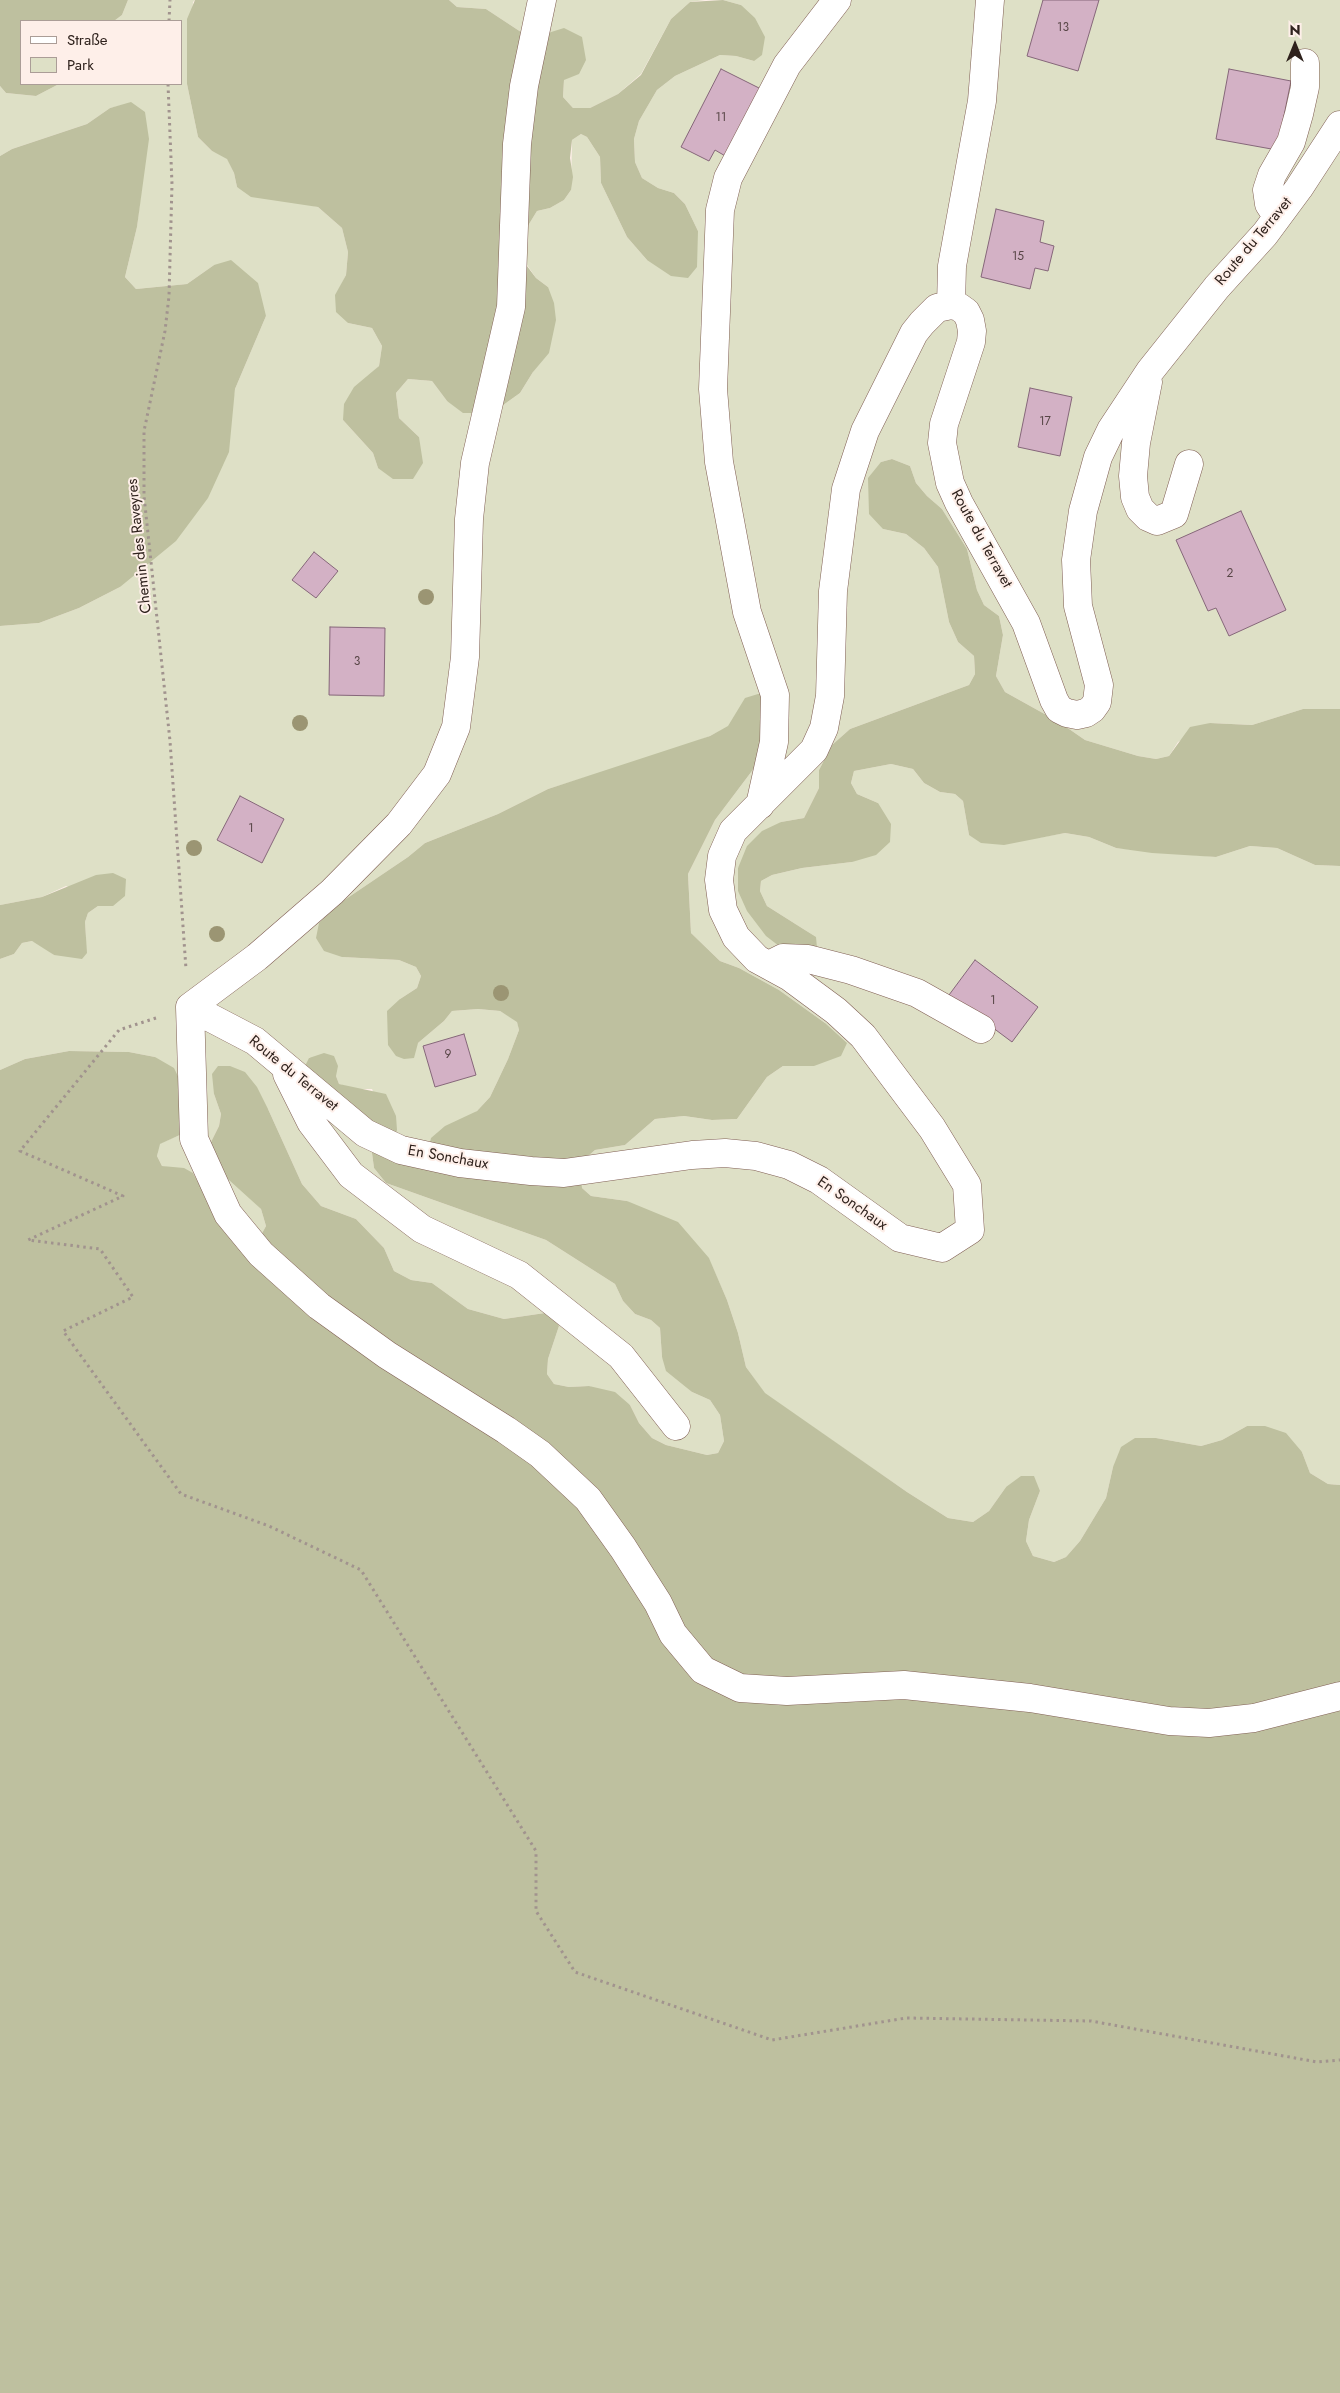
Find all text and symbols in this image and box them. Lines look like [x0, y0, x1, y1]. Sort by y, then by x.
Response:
legend [20, 20, 182, 85]
north arrow [1270, 20, 1320, 70]
text: N [1289, 20, 1301, 40]
house number: 13 [1057, 21, 1069, 35]
text: Straße [67, 29, 107, 51]
text: Park [67, 54, 94, 76]
house number: 11 [716, 111, 726, 125]
street label: Route du Terravet [1212, 194, 1296, 290]
house number: 15 [1012, 250, 1024, 264]
house number: 17 [1039, 415, 1051, 429]
street label: Chemin des Raveyres [124, 478, 156, 614]
street label: Route du Terravet [947, 487, 1015, 591]
house number: 2 [1227, 567, 1233, 581]
house number: 3 [354, 655, 360, 669]
house number: 1 [248, 822, 254, 836]
house number: 1 [990, 994, 996, 1008]
street label: Route du Terravet [245, 1033, 341, 1115]
house number: 9 [445, 1048, 451, 1062]
street label: En Sonchaux [406, 1142, 490, 1174]
street label: En Sonchaux [814, 1173, 890, 1235]

